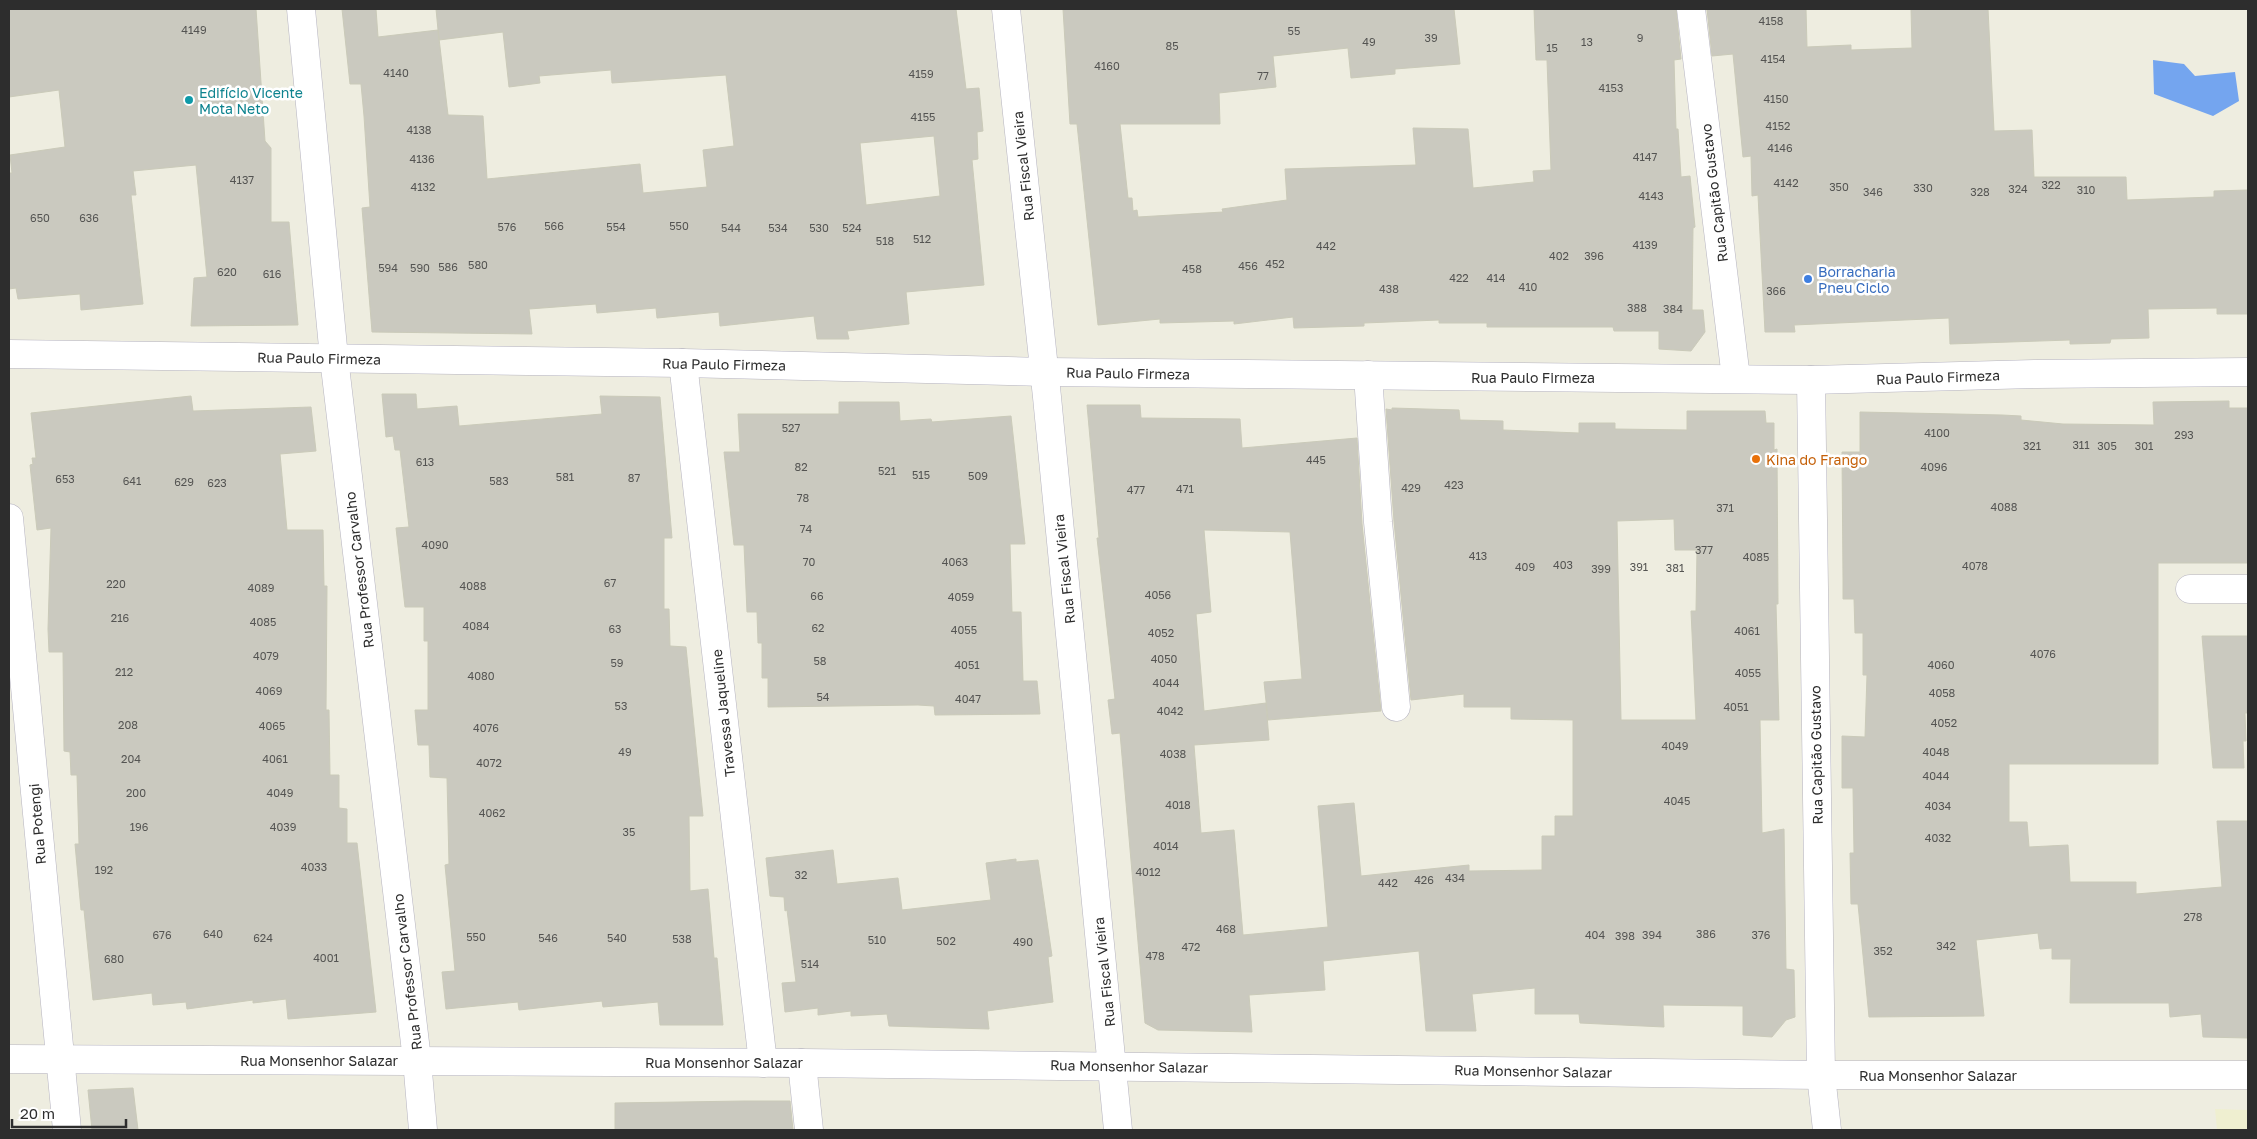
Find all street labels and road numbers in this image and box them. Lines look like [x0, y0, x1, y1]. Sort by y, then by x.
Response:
street label: Rua Fiscal Vieira [1009, 110, 1037, 222]
street label: Rua Capitão Gustavo [1697, 123, 1731, 263]
street label: Rua Paulo Firmeza [257, 348, 381, 368]
street label: Rua Paulo Firmeza [662, 354, 786, 374]
street label: Rua Paulo Firmeza [1066, 363, 1190, 383]
street label: Rua Paulo Firmeza [1876, 366, 2000, 388]
street label: Rua Paulo Firmeza [1471, 369, 1595, 386]
street label: Rua Professor Carvalho [341, 491, 377, 649]
street label: Rua Fiscal Vieira [1050, 513, 1078, 625]
street label: Travessa Jaqueline [708, 648, 738, 778]
street label: Rua Capitão Gustavo [1806, 685, 1826, 825]
street label: Rua Potengi [25, 783, 49, 865]
street label: Rua Professor Carvalho [389, 893, 425, 1051]
street label: Rua Fiscal Vieira [1090, 916, 1118, 1028]
street label: Rua Monsenhor Salazar [240, 1052, 399, 1069]
street label: Rua Monsenhor Salazar [645, 1054, 804, 1071]
street label: Rua Monsenhor Salazar [1050, 1056, 1209, 1076]
street label: Rua Monsenhor Salazar [1454, 1061, 1613, 1081]
street label: Rua Monsenhor Salazar [1859, 1067, 2018, 1084]

